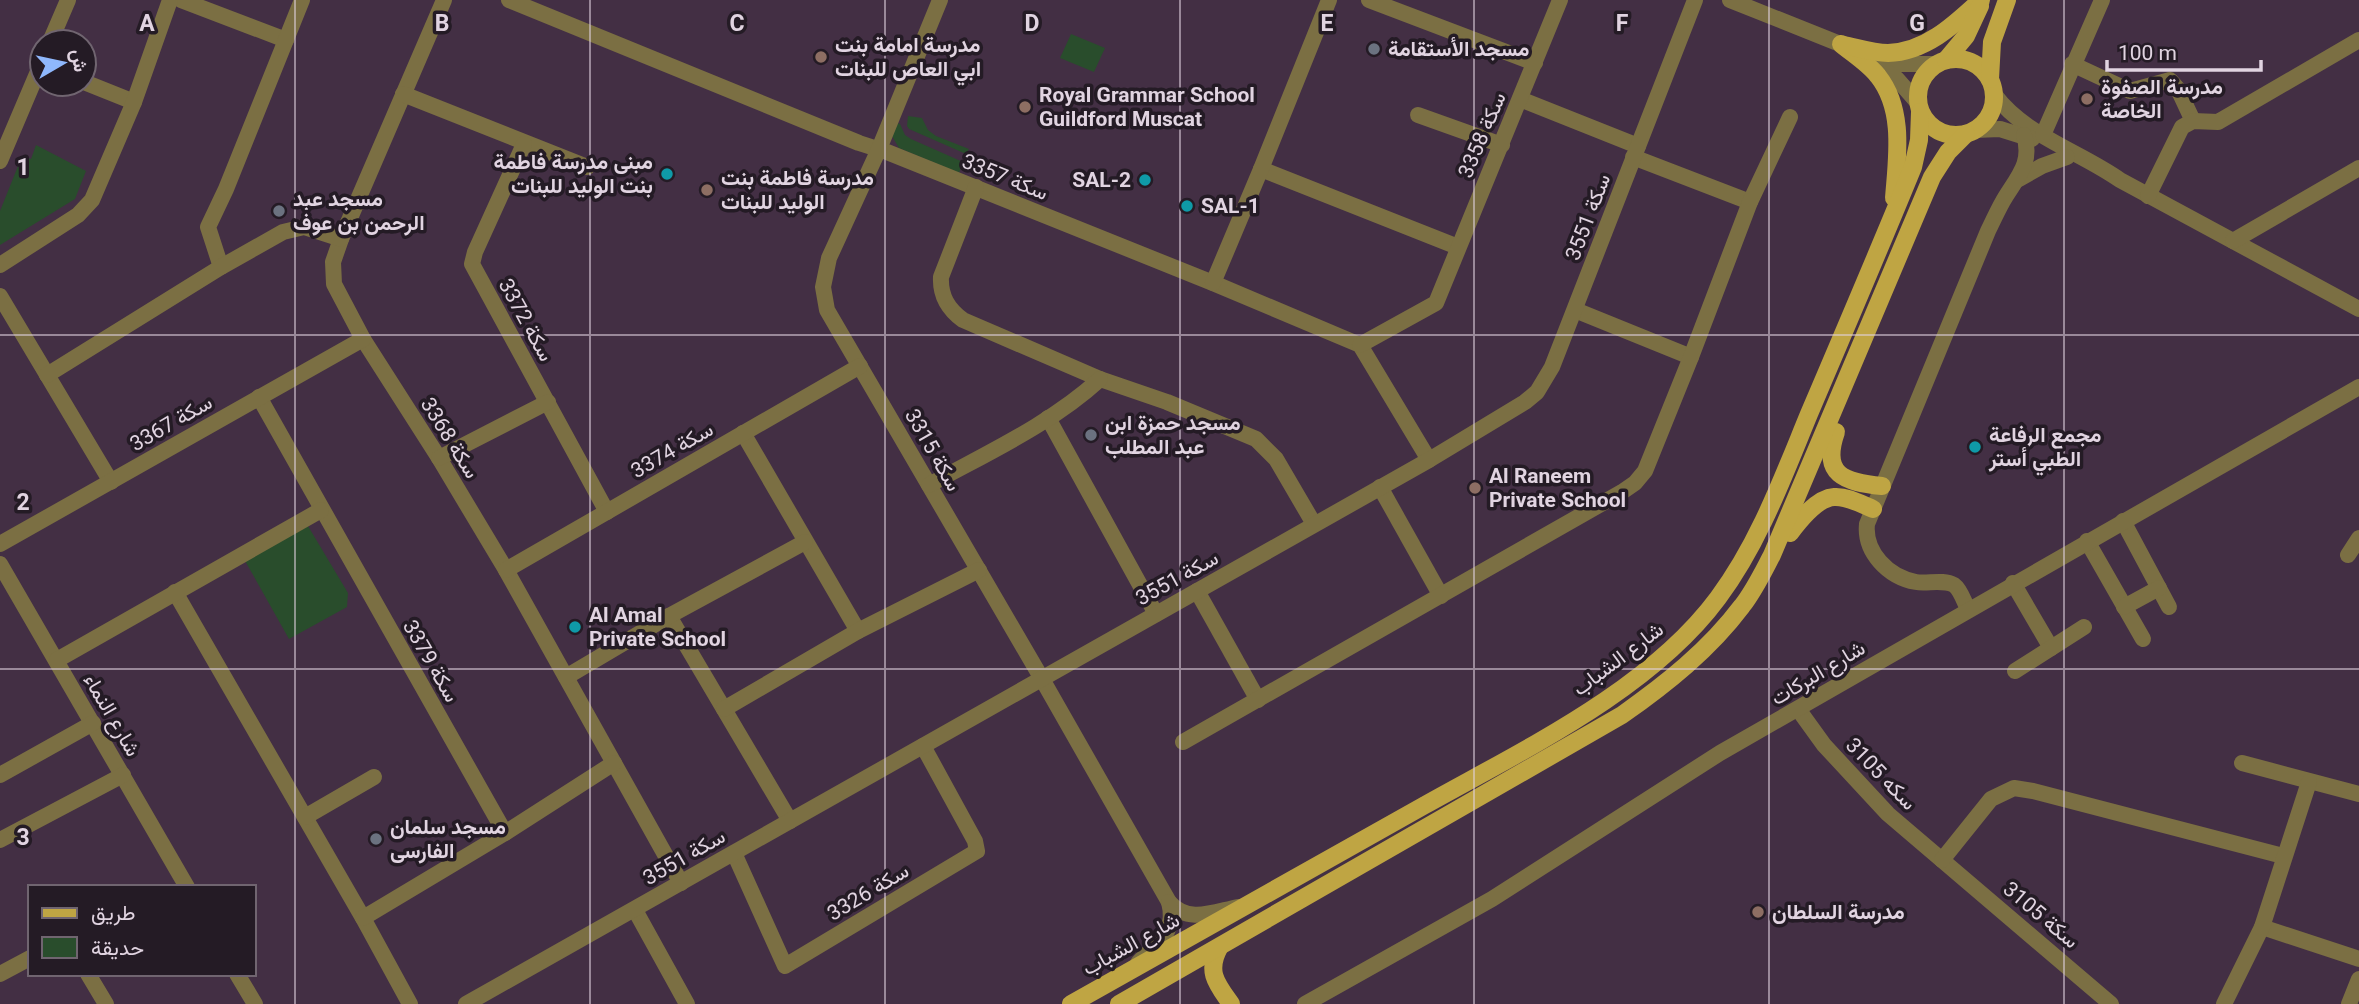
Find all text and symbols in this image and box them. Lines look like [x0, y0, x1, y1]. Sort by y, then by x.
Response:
text: A [139, 10, 155, 37]
text: B [435, 10, 449, 37]
text: C [729, 10, 745, 37]
text: D [1025, 10, 1039, 37]
text: E [1321, 10, 1334, 37]
text: F [1616, 10, 1629, 37]
text: G [1909, 10, 1925, 37]
north arrow [28, 28, 98, 98]
scale bar [2107, 28, 2261, 72]
place label: مدرسة امامة بنت ابي العاص للبنات [835, 33, 981, 86]
place label: مسجد الأستقامة [1388, 36, 1529, 61]
marker: مسجد الأستقامة [1366, 41, 1382, 57]
text: 100 m [2118, 41, 2177, 65]
text: ش [66, 47, 92, 74]
marker: مدرسة امامة بنت ابي العاص للبنات [813, 49, 829, 65]
place label: مدرسة الصفوة الخاصة [2101, 75, 2223, 123]
place label: Royal Grammar School Guildford Muscat [1039, 83, 1255, 131]
street label: سكة 3358 [1453, 89, 1511, 181]
marker: مدرسة الصفوة الخاصة [2079, 91, 2095, 107]
marker: Royal Grammar School Guildford Muscat [1017, 99, 1033, 115]
street label: سكة 3357 [958, 149, 1052, 205]
place label: مبنى مدرسة فاطمة بنت الوليد للبنات [494, 150, 653, 199]
text: 1 [16, 154, 30, 181]
marker: مبنى مدرسة فاطمة بنت الوليد للبنات [659, 166, 675, 182]
place label: مدرسة فاطمة بنت الوليد للبنات [721, 166, 874, 215]
place label: SAL-2 [1072, 168, 1131, 192]
street label: سكة 3551 [1561, 170, 1615, 264]
marker: SAL-2 [1137, 172, 1153, 188]
marker: مدرسة فاطمة بنت الوليد للبنات [699, 182, 715, 198]
place label: مسجد عبد الرحمن بن عوف [293, 187, 425, 236]
place label: SAL-1 [1201, 194, 1260, 218]
marker: SAL-1 [1179, 198, 1195, 214]
marker: مسجد عبد الرحمن بن عوف [271, 203, 287, 219]
street label: سكة 3372 [494, 275, 558, 365]
street label: سكة 3367 [126, 390, 216, 456]
street label: سكة 3368 [416, 393, 484, 483]
street label: سكة 3315 [900, 405, 966, 495]
place label: مسجد حمزة ابن عبد المطلب [1105, 411, 1241, 459]
street label: سكة 3374 [627, 417, 717, 483]
place label: مجمع الرفاعة الطبي أستر [1988, 423, 2101, 476]
marker: مسجد حمزة ابن عبد المطلب [1083, 427, 1099, 443]
marker: مجمع الرفاعة الطبي أستر [1967, 439, 1983, 455]
place label: Al Raneem Private School [1489, 464, 1626, 512]
marker: Al Raneem Private School [1467, 480, 1483, 496]
text: 2 [16, 489, 30, 516]
street label: سكة 3551 [1132, 546, 1222, 610]
place label: Al Amal Private School [589, 603, 726, 651]
street label: سكة 3379 [398, 616, 464, 706]
street label: شارع الشباب [1568, 617, 1669, 702]
marker: Al Amal Private School [567, 619, 583, 635]
street label: شارع البركات [1767, 636, 1870, 712]
street label: شارع النماء [77, 669, 145, 762]
street label: سكه 3105 [1841, 733, 1921, 815]
place label: مسجد سلمان الفارسى [390, 815, 506, 864]
text: 3 [16, 824, 30, 851]
street label: سكة 3551 [639, 824, 729, 890]
marker: مسجد سلمان الفارسى [368, 831, 384, 847]
street label: سكة 3326 [823, 858, 913, 926]
street label: سكة 3105 [1999, 877, 2083, 953]
legend [28, 885, 256, 976]
place label: مدرسة السلطان [1772, 900, 1905, 925]
text: طريق [91, 901, 136, 926]
marker: مدرسة السلطان [1750, 904, 1766, 920]
street label: شارع الشباب [1078, 908, 1185, 982]
text: حديقة [91, 936, 144, 960]

